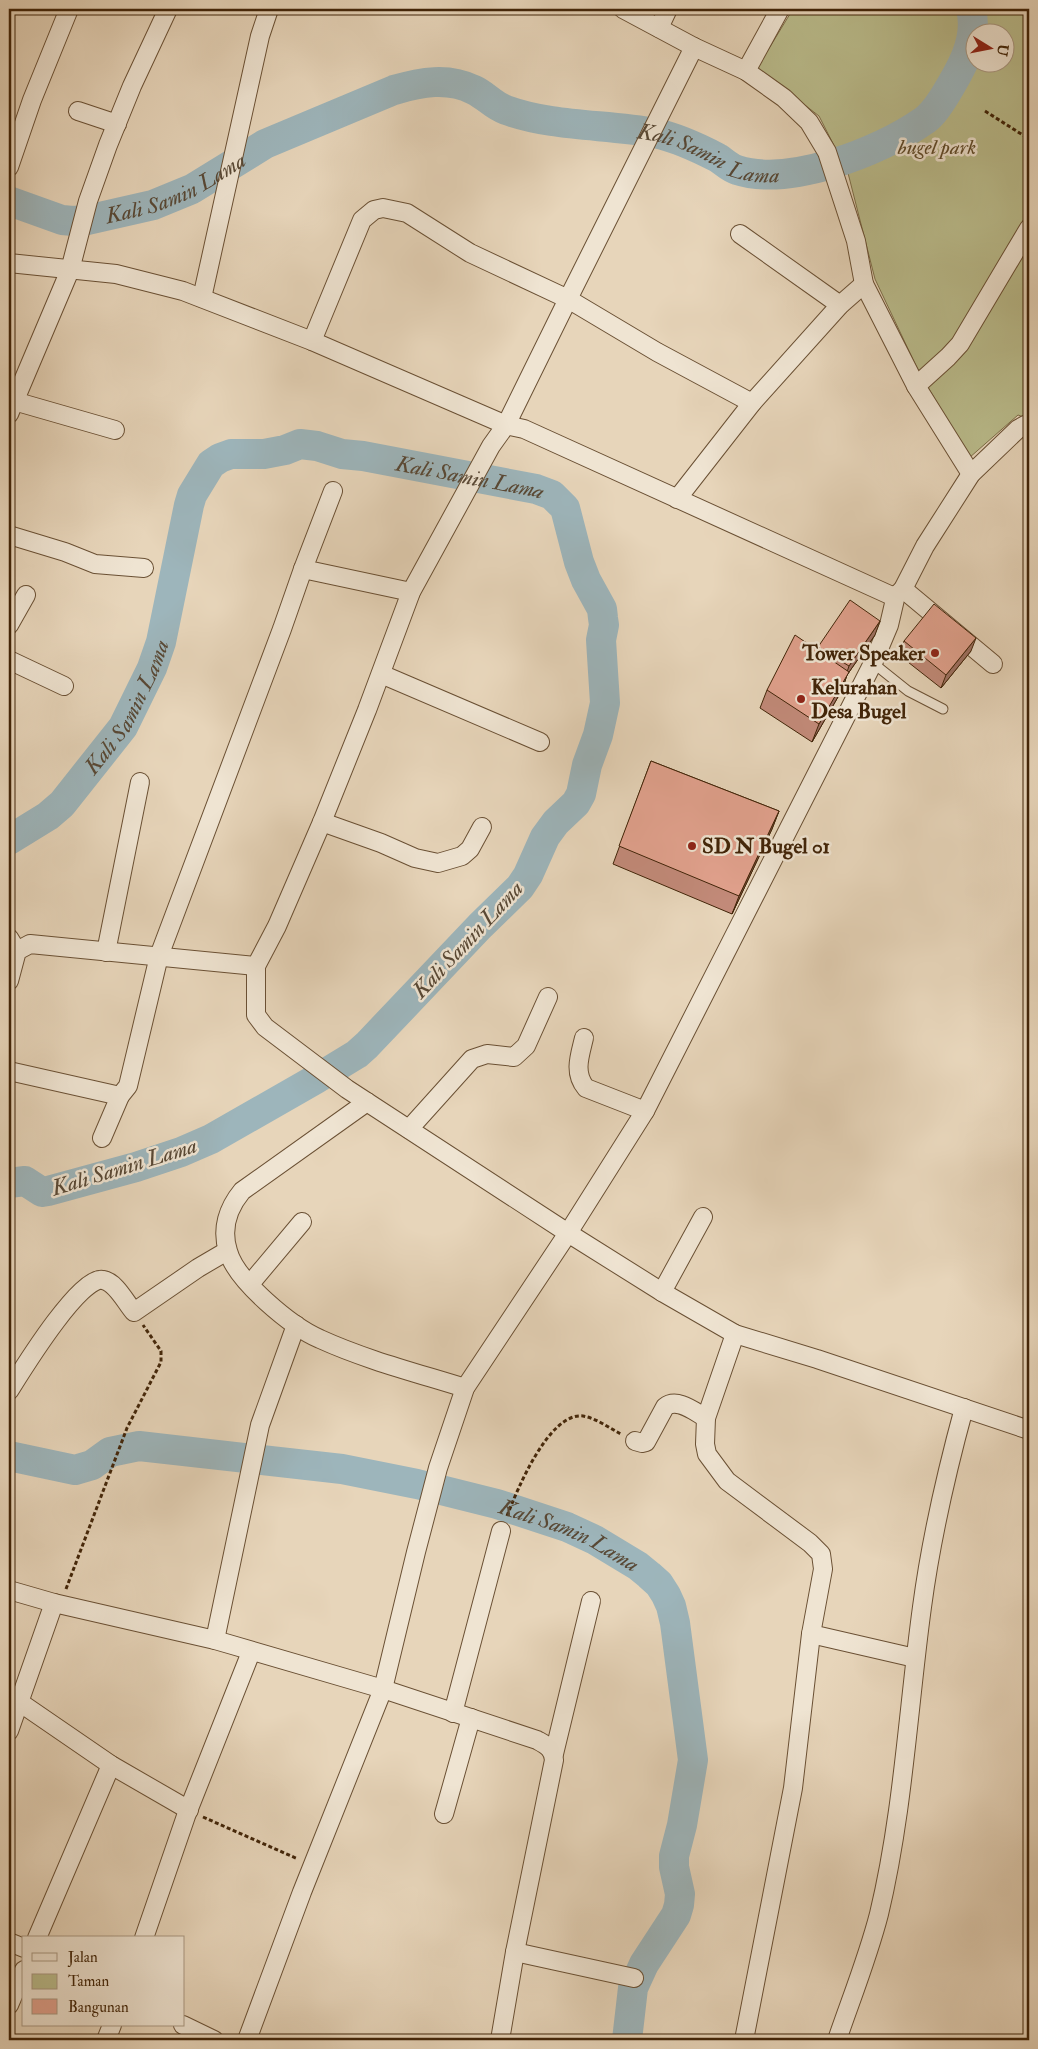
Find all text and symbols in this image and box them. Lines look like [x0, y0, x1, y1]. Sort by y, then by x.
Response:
north arrow [966, 22, 1016, 72]
text: U [993, 43, 1012, 58]
water label: Kali Samin Lama [635, 117, 780, 190]
park label: bugel park [897, 134, 976, 161]
water label: Kali Samin Lama [102, 146, 251, 231]
water label: Kali Samin Lama [392, 449, 548, 506]
water label: Kali Samin Lama [78, 636, 176, 781]
place label: Tower Speaker [801, 640, 926, 667]
marker: Tower Speaker [929, 647, 941, 659]
place label: Kelurahan Desa Bugel [811, 674, 907, 725]
marker: Kelurahan Desa Bugel [795, 693, 807, 705]
place label: SD N Bugel 01 [702, 833, 830, 860]
marker: SD N Bugel 01 [686, 840, 698, 852]
water label: Kali Samin Lama [405, 875, 529, 1005]
water label: Kali Samin Lama [47, 1132, 200, 1203]
water label: Kali Samin Lama [495, 1492, 644, 1578]
legend [22, 1936, 185, 2026]
text: Jalan [67, 1948, 98, 1968]
text: Taman [68, 1972, 109, 1991]
text: Bangunan [68, 1998, 129, 2017]

